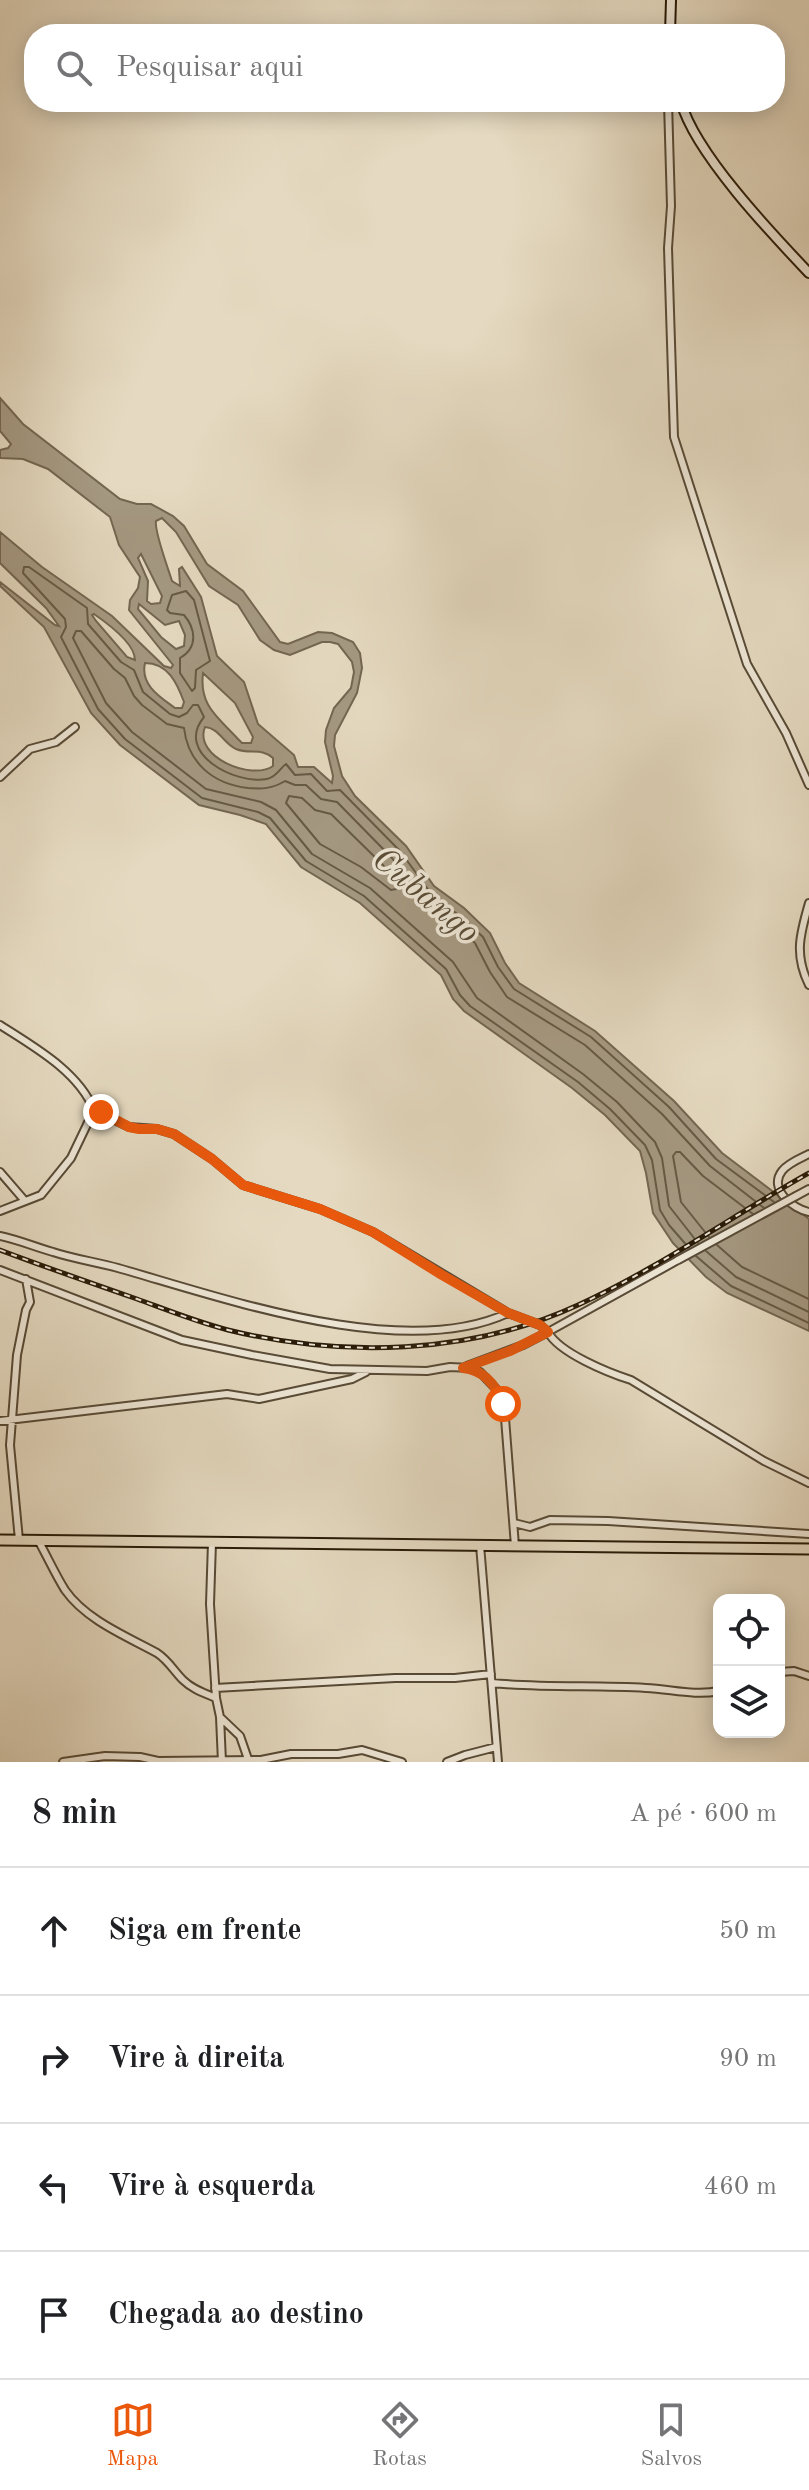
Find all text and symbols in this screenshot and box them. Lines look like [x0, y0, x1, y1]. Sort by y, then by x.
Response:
search box [24, 24, 785, 112]
icon: search [52, 46, 96, 90]
text: Pesquisar aqui [116, 53, 303, 83]
water label: Cubango [365, 842, 485, 951]
route end [83, 1094, 119, 1130]
route start [485, 1386, 521, 1422]
map controls [713, 1594, 785, 1738]
button: locate [713, 1594, 785, 1666]
button: layers [713, 1666, 785, 1738]
text: 8 min [32, 1797, 117, 1831]
text: A pé · 600 m [629, 1801, 777, 1827]
icon: ahead [32, 1909, 76, 1953]
text: Siga em frente [108, 1916, 302, 1946]
text: 50 m [719, 1918, 777, 1944]
icon: right [32, 2037, 76, 2081]
text: Vire à direita [108, 2044, 285, 2074]
text: 90 m [719, 2046, 777, 2072]
icon: left [32, 2165, 76, 2209]
text: Vire à esquerda [108, 2172, 315, 2202]
text: 460 m [704, 2174, 777, 2200]
icon: arrive [32, 2293, 76, 2337]
text: Chegada ao destino [108, 2300, 364, 2330]
tab: Mapa [107, 2398, 158, 2473]
tab: Rotas [372, 2398, 427, 2473]
tab: Salvos [641, 2398, 702, 2473]

